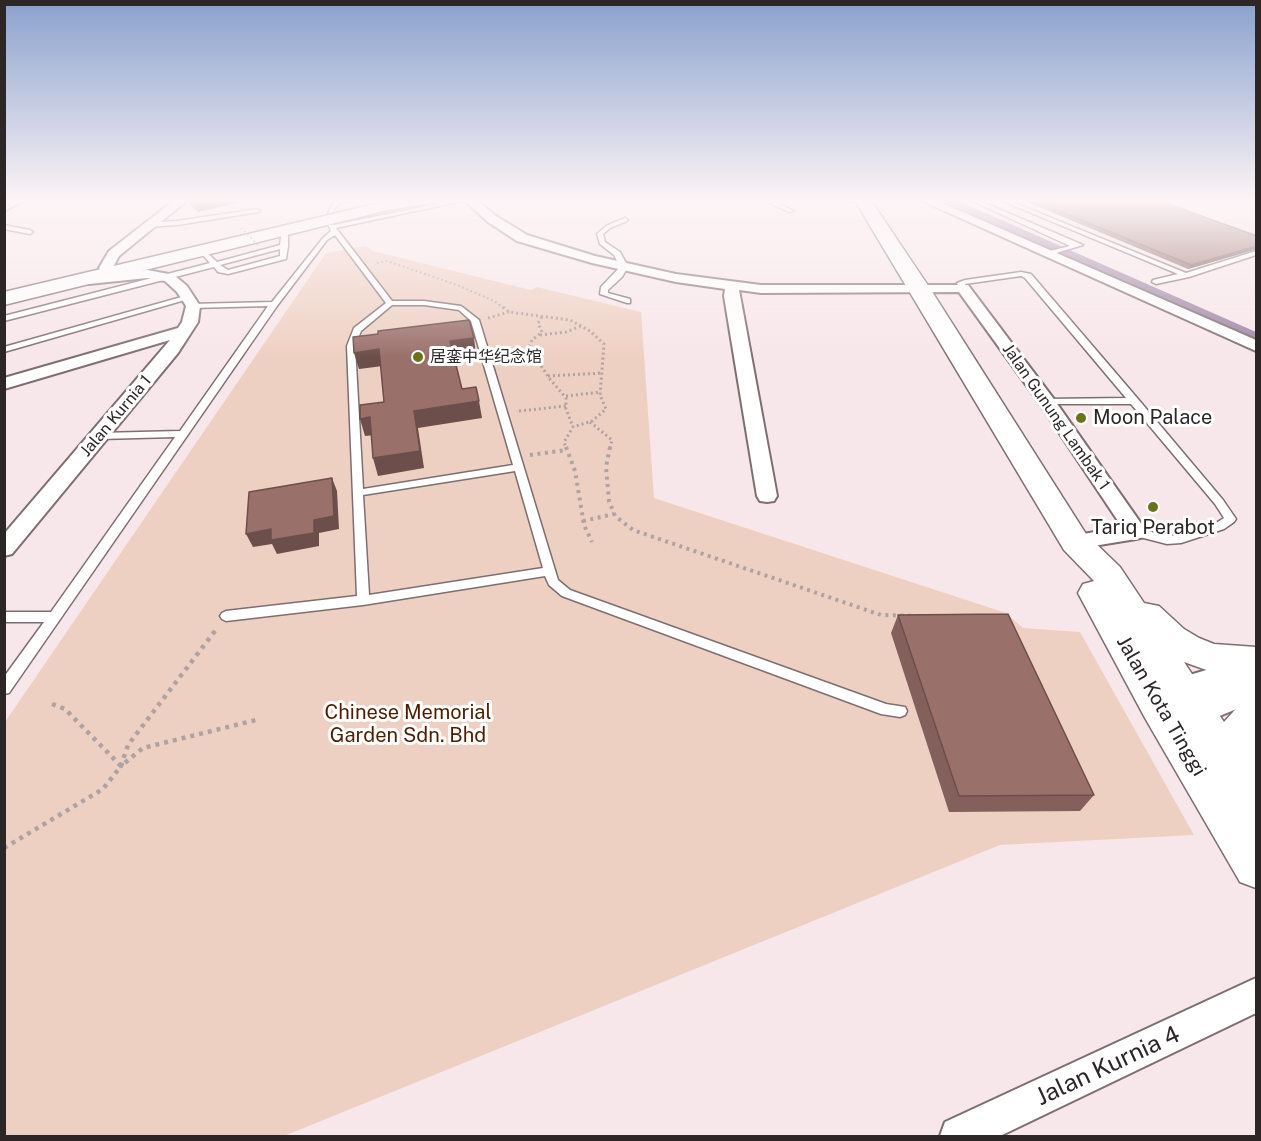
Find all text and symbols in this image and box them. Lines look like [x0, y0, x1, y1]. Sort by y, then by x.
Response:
street label: Jalan Gunung Lambak 1 [998, 340, 1114, 494]
place label: 居銮中华纪念馆 [430, 347, 542, 367]
marker: 居銮中华纪念馆 [411, 350, 425, 364]
street label: Jalan Kurnia 1 [76, 371, 156, 461]
place label: Moon Palace [1093, 406, 1212, 430]
marker: Moon Palace [1074, 411, 1088, 425]
marker: Tariq Perabot [1146, 500, 1160, 514]
place label: Tariq Perabot [1091, 516, 1215, 540]
street label: Jalan Kota Tinggi [1111, 632, 1211, 780]
park label: Chinese Memorial Garden Sdn. Bhd [325, 701, 491, 748]
street label: Jalan Kurnia 4 [1031, 1020, 1185, 1112]

